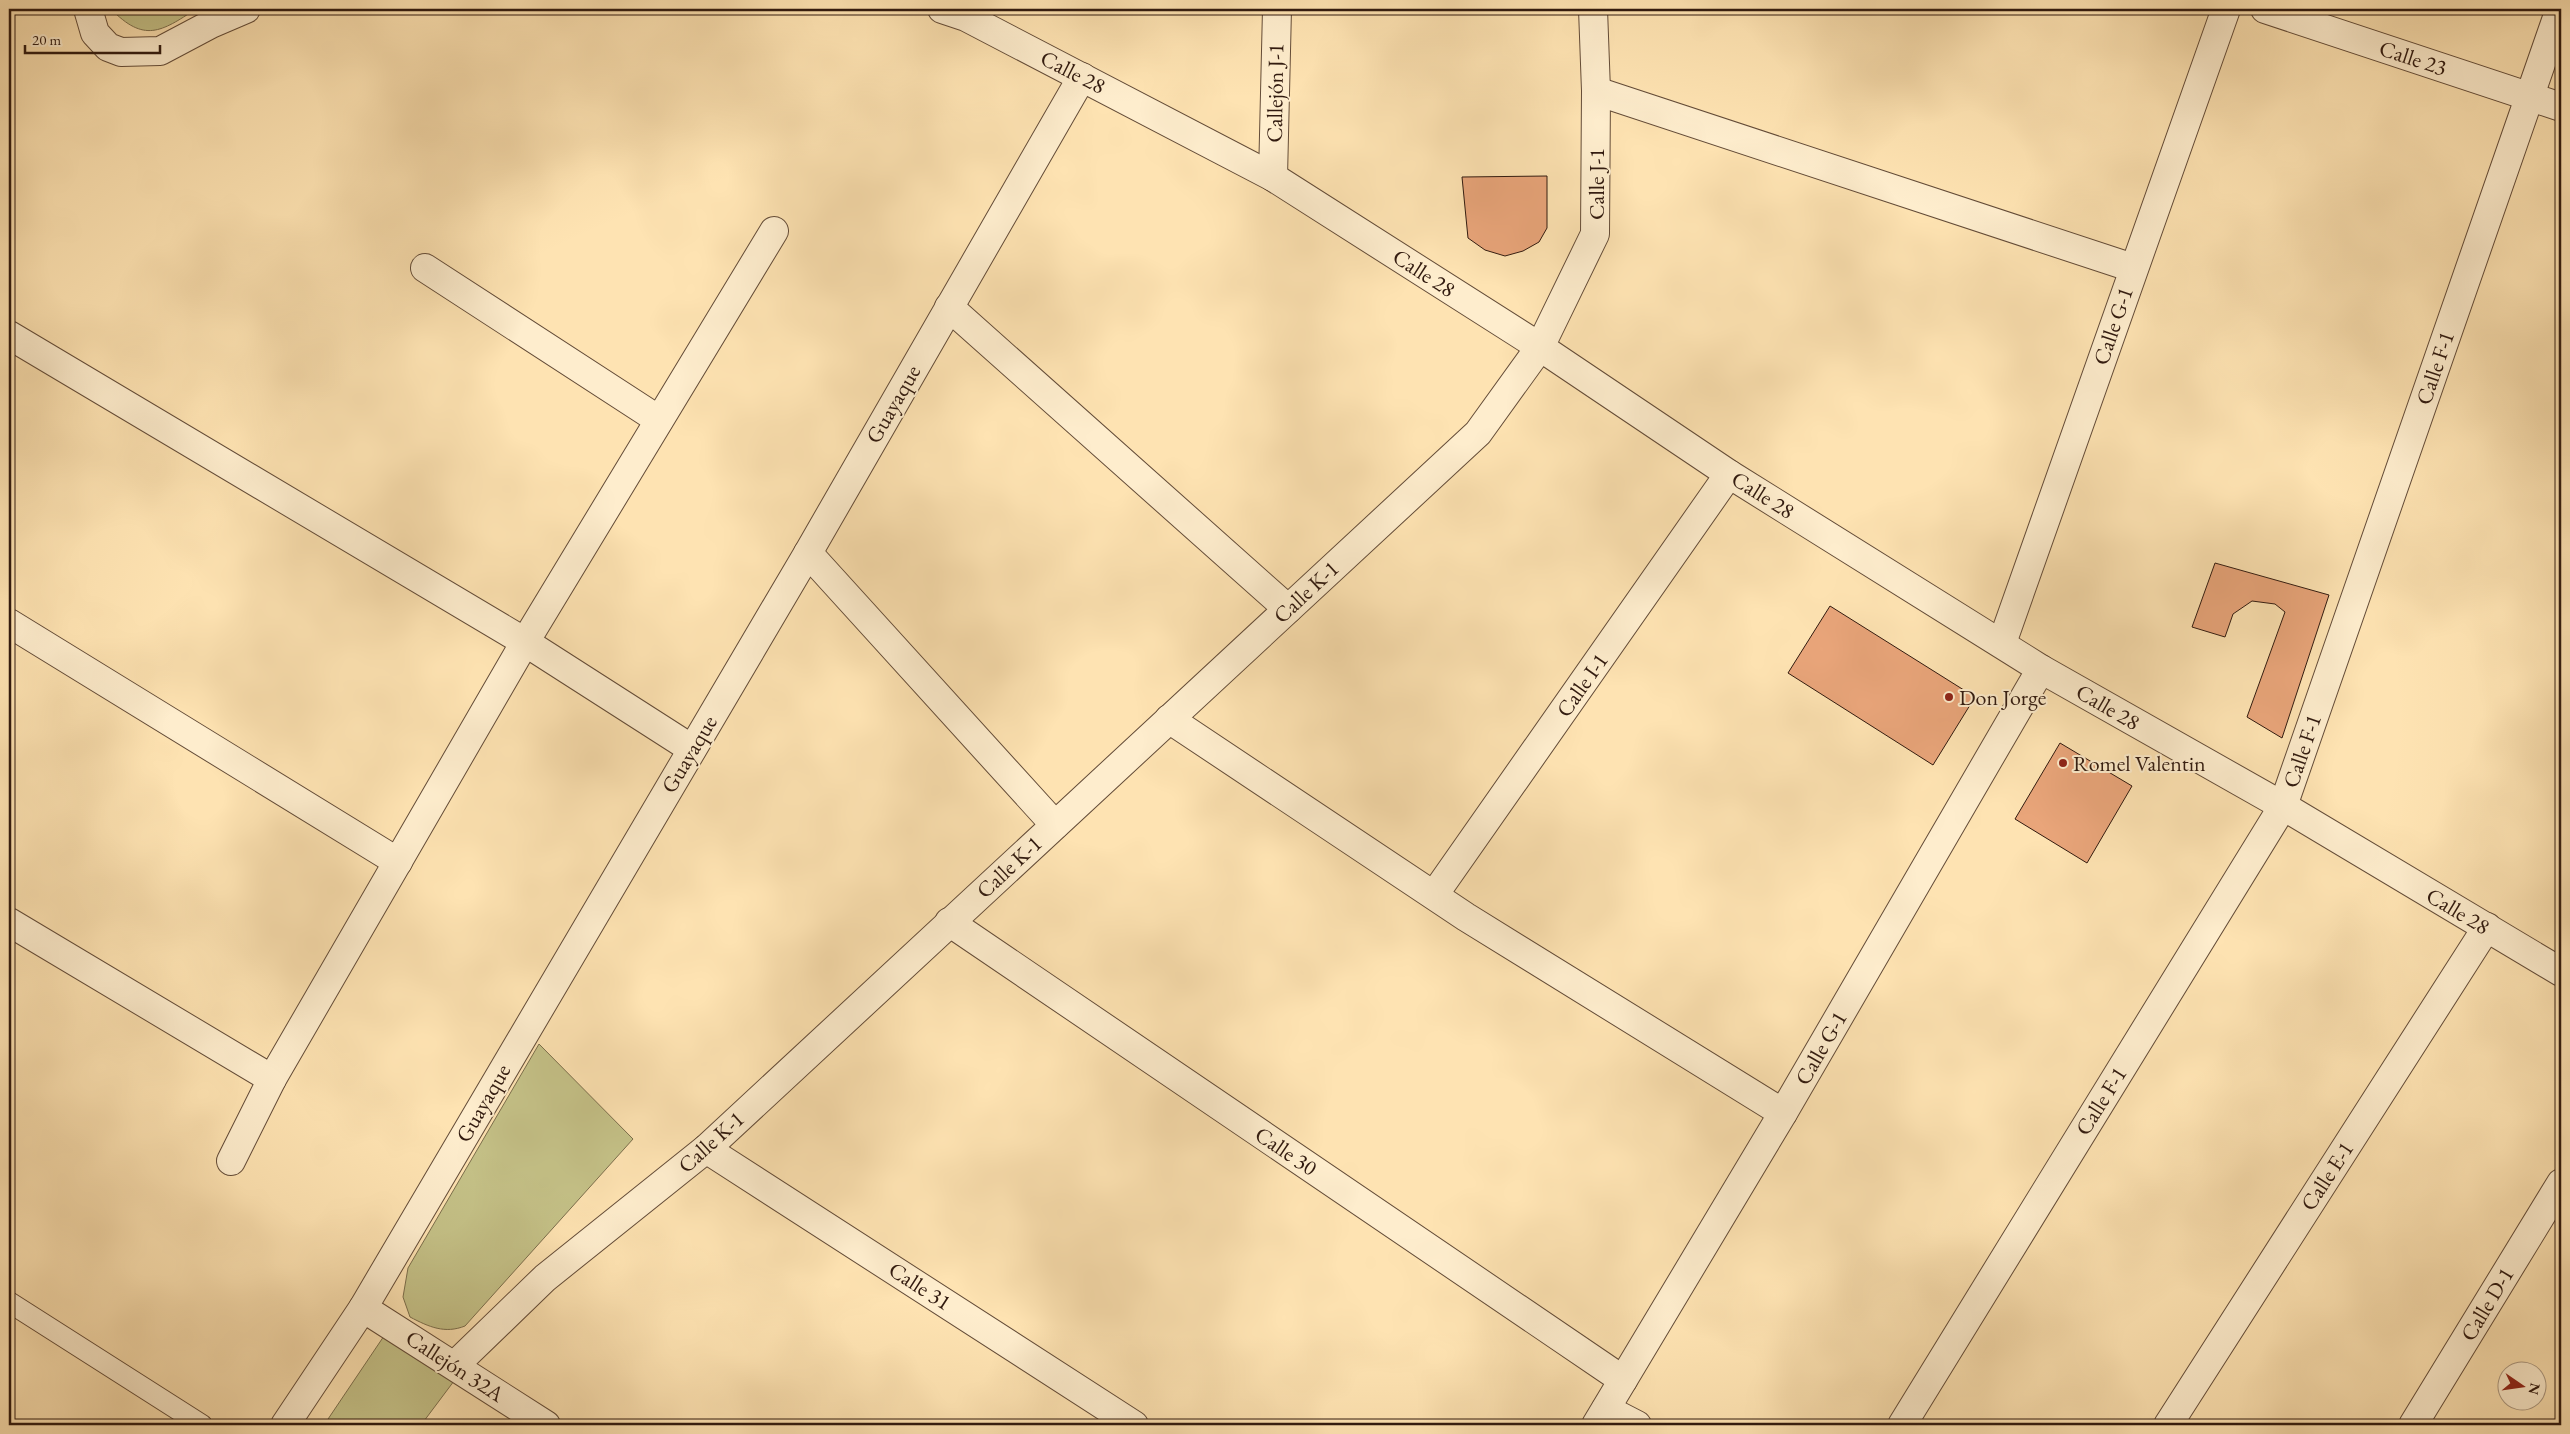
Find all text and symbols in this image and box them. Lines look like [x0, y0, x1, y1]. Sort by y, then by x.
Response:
scale bar [25, 22, 160, 54]
text: 20 m [32, 30, 61, 49]
street label: Calle 23 [2376, 34, 2450, 82]
street label: Calle 28 [1036, 43, 1110, 101]
street label: Callejón J-1 [1260, 43, 1290, 143]
street label: Calle J-1 [1582, 148, 1611, 220]
street label: Calle 28 [1387, 242, 1461, 304]
street label: Calle G-1 [2086, 283, 2140, 369]
street label: Calle F-1 [2409, 327, 2461, 409]
street label: Guayaque [859, 359, 927, 448]
street label: Calle 28 [1726, 464, 1800, 526]
street label: Calle K-1 [1267, 554, 1345, 630]
street label: Calle I-1 [1549, 647, 1615, 723]
street label: Calle 28 [2071, 677, 2145, 737]
place label: Don Jorge [1959, 683, 2047, 712]
marker: Don Jorge [1943, 691, 1955, 703]
street label: Guayaque [654, 709, 724, 798]
street label: Calle F-1 [2276, 710, 2328, 792]
place label: Romel Valentin [2073, 749, 2206, 778]
marker: Romel Valentin [2057, 757, 2069, 769]
street label: Calle K-1 [970, 829, 1048, 905]
street label: Calle 28 [2421, 881, 2495, 941]
street label: Calle G-1 [1788, 1006, 1854, 1090]
street label: Guayaque [449, 1058, 517, 1147]
street label: Calle F-1 [2069, 1061, 2133, 1141]
street label: Calle K-1 [672, 1105, 750, 1179]
street label: Calle 30 [1249, 1120, 1323, 1183]
street label: Calle E-1 [2294, 1136, 2360, 1216]
street label: Calle 31 [883, 1255, 957, 1317]
street label: Calle D-1 [2454, 1262, 2520, 1346]
street label: Callejón 32A [400, 1323, 510, 1409]
north arrow [2498, 1362, 2548, 1412]
text: N [2524, 1381, 2545, 1397]

